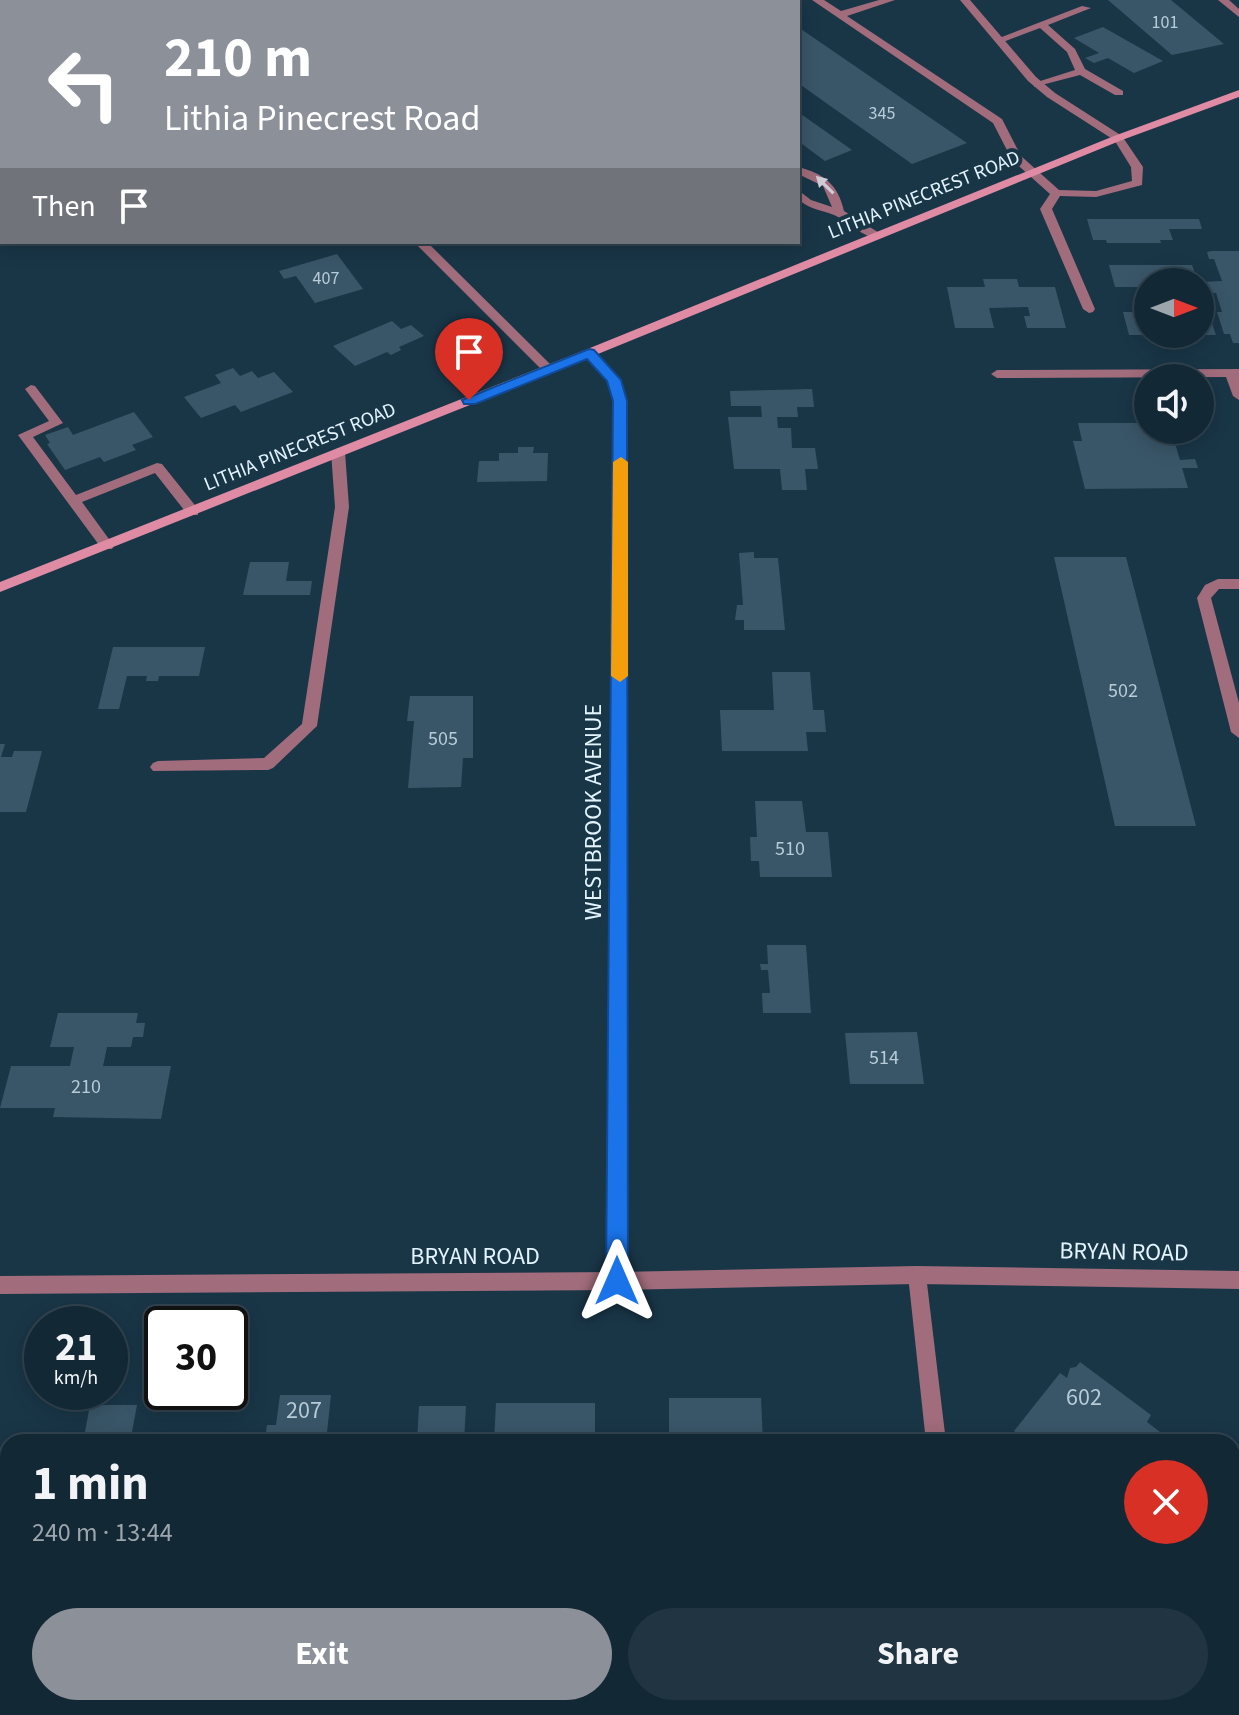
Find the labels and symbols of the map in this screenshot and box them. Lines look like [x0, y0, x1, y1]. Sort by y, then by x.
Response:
house number: 101 [1152, 10, 1178, 35]
house number: 345 [869, 101, 895, 126]
street label: LITHIA PINECREST ROAD [824, 144, 1024, 246]
one-way arrow [817, 176, 835, 195]
house number: 407 [313, 266, 339, 291]
north arrow [1134, 268, 1214, 348]
pin [435, 318, 503, 400]
street label: LITHIA PINECREST ROAD [200, 396, 400, 498]
house number: 502 [1108, 677, 1138, 705]
street label: WESTBROOK AVENUE [576, 704, 611, 920]
house number: 505 [428, 725, 458, 753]
house number: 510 [775, 835, 805, 863]
house number: 514 [869, 1044, 899, 1072]
house number: 210 [71, 1073, 101, 1101]
street label: BRYAN ROAD [1059, 1233, 1189, 1271]
street label: BRYAN ROAD [410, 1239, 540, 1274]
position arrow [575, 1239, 659, 1323]
speed limit sign: 30 [144, 1306, 248, 1410]
house number: 602 [1066, 1380, 1102, 1415]
house number: 207 [286, 1393, 322, 1428]

